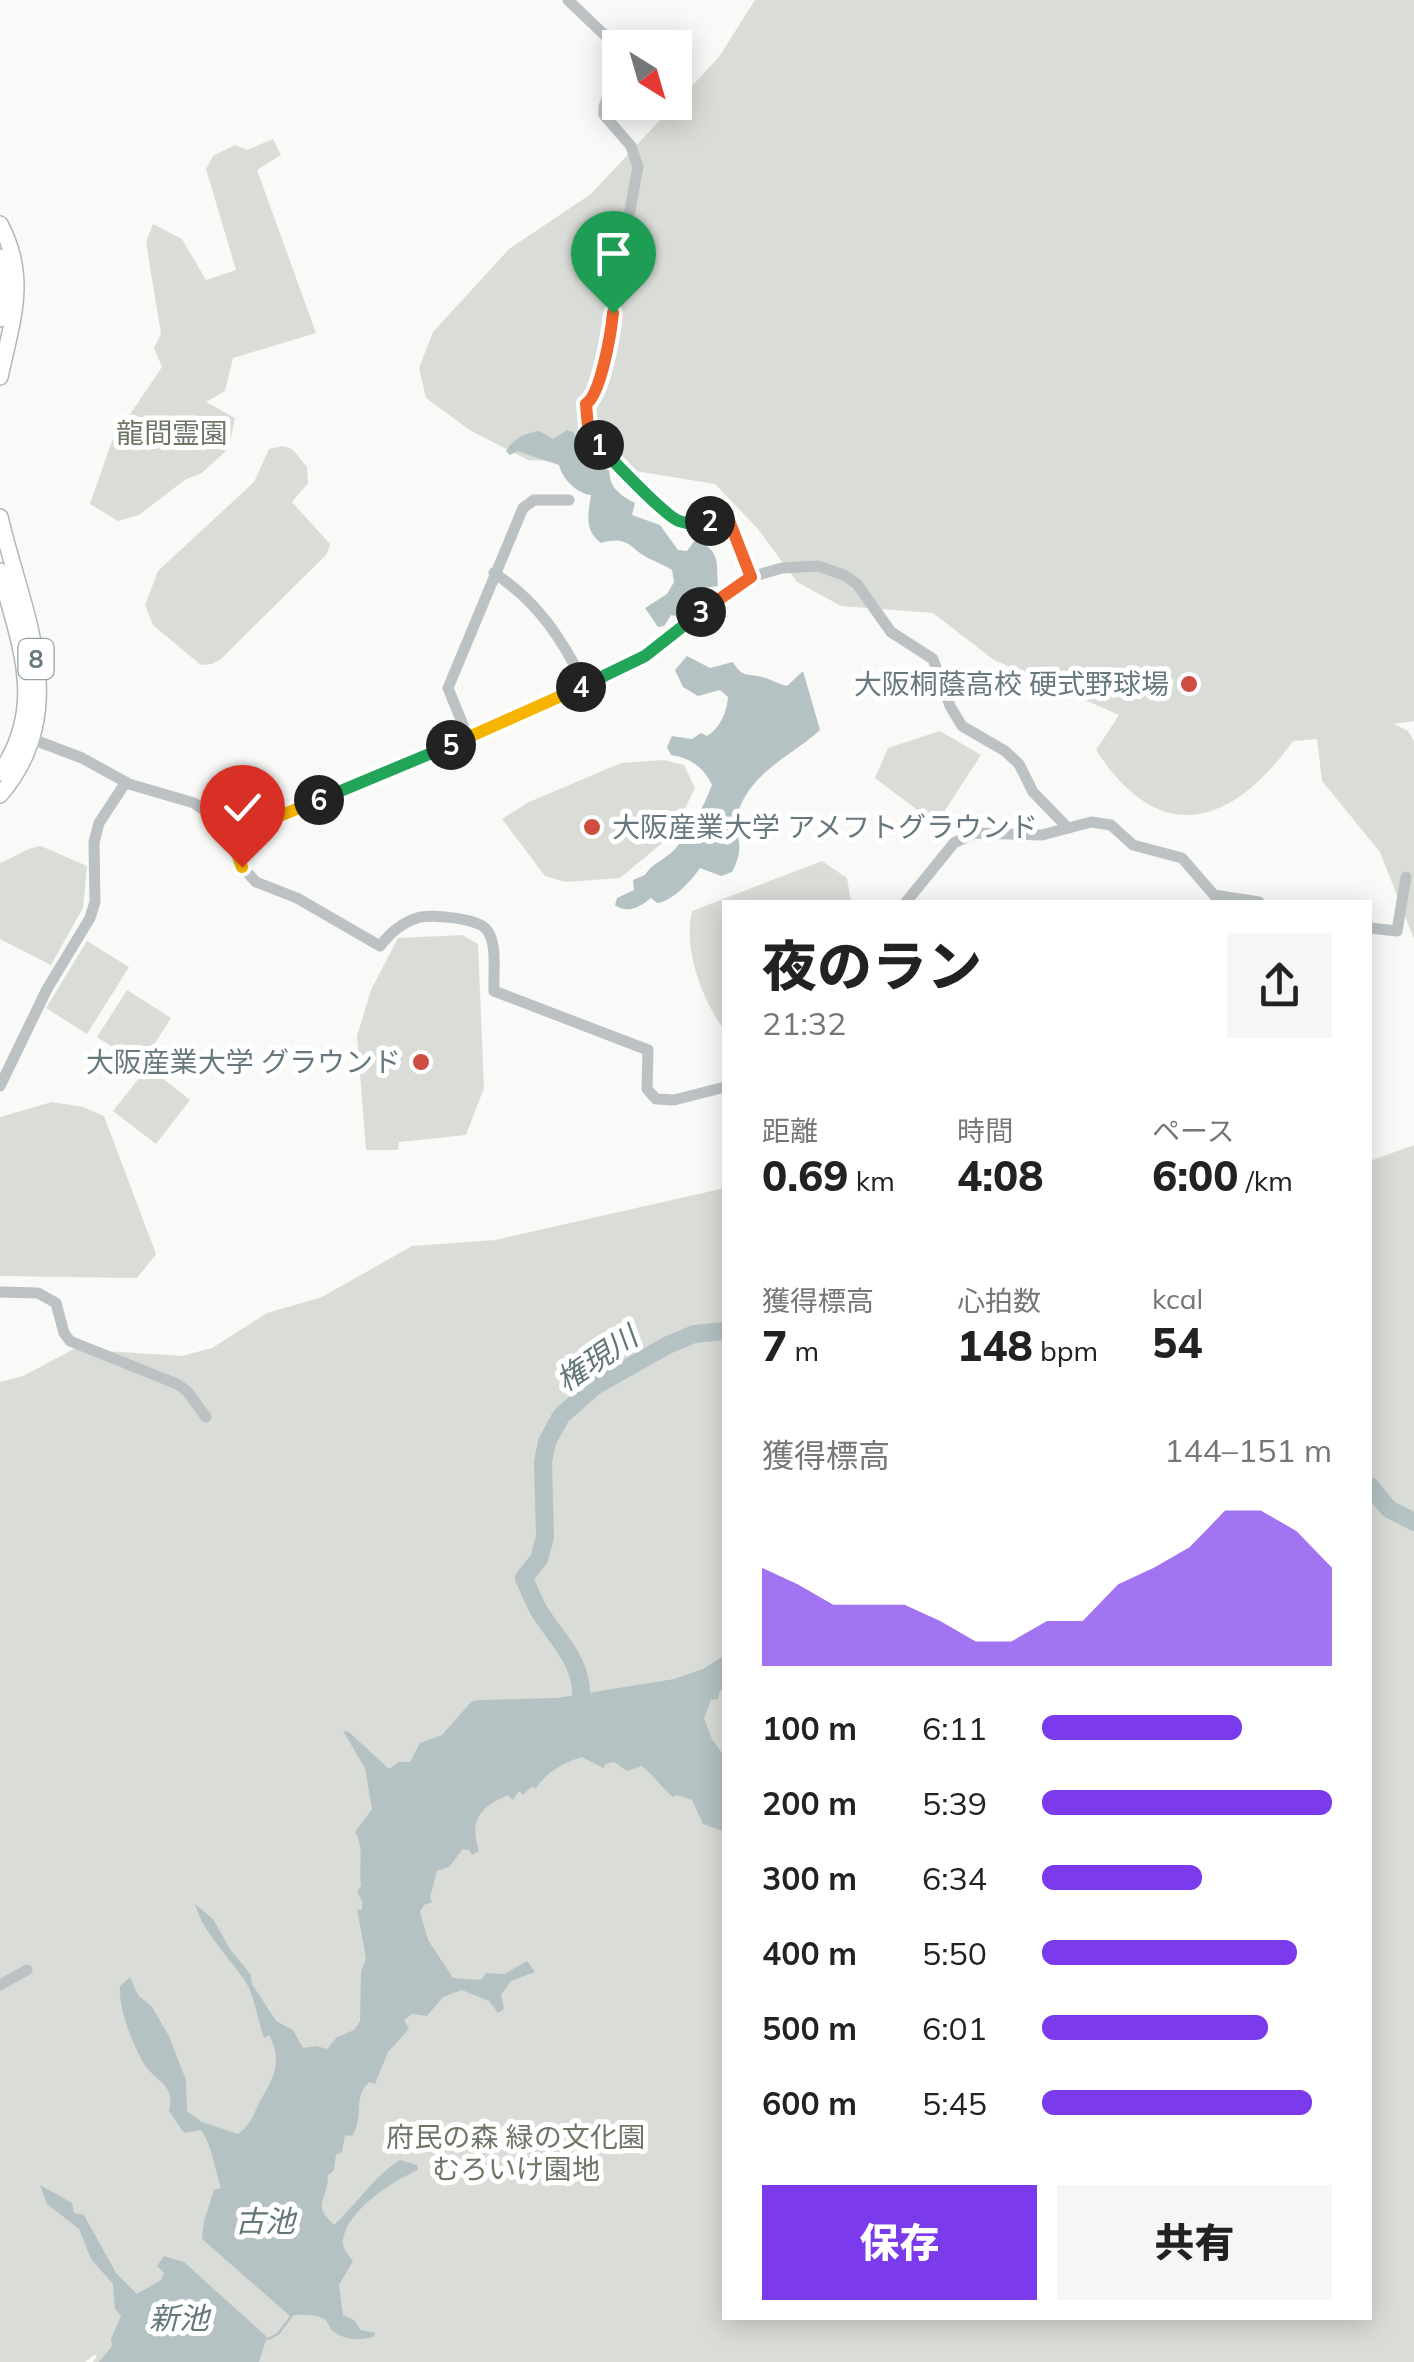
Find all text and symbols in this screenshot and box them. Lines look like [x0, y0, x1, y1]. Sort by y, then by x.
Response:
north arrow [602, 30, 692, 120]
map controls [602, 30, 692, 120]
pin [571, 211, 656, 314]
icon: arrive [586, 226, 641, 281]
park label: 龍間霊園 [116, 415, 228, 450]
pin: 1 [574, 420, 624, 470]
text: 1 [591, 427, 607, 462]
pin: 2 [685, 496, 735, 546]
text: 2 [702, 503, 718, 538]
pin: 3 [676, 587, 726, 637]
text: 3 [693, 594, 709, 629]
road number: 8 [18, 639, 54, 679]
pin: 4 [556, 662, 606, 712]
place label: 大阪桐蔭高校 硬式野球場 [854, 666, 1169, 701]
text: 4 [573, 669, 589, 704]
marker: 大阪桐蔭高校 硬式野球場 [1178, 673, 1200, 695]
pin: 5 [426, 720, 476, 770]
text: 5 [443, 727, 459, 762]
pin [200, 765, 285, 868]
pin: 6 [294, 775, 344, 825]
icon: check [215, 780, 270, 835]
text: 6 [311, 782, 327, 817]
place label: 大阪産業大学 アメフトグラウンド [612, 809, 1038, 844]
marker: 大阪産業大学 アメフトグラウンド [581, 816, 603, 838]
text: 夜のラン [762, 931, 982, 1000]
button: share [1227, 933, 1332, 1038]
text: 21:32 [762, 1003, 846, 1043]
place label: 大阪産業大学 グラウンド [86, 1044, 401, 1079]
marker: 大阪産業大学 グラウンド [410, 1051, 432, 1073]
text: 距離 [762, 1113, 818, 1148]
text: 時間 [957, 1113, 1013, 1148]
text: ペース [1152, 1113, 1235, 1148]
text: 0.69 [762, 1149, 849, 1202]
text: 4:08 [957, 1149, 1044, 1202]
text: 6:00 [1152, 1149, 1239, 1202]
text: km [849, 1163, 895, 1198]
text: /km [1239, 1163, 1293, 1198]
text: kcal [1152, 1281, 1203, 1316]
text: 獲得標高 [762, 1283, 874, 1318]
text: 心拍数 [957, 1283, 1041, 1318]
water label: 権現川 [549, 1316, 647, 1399]
text: 54 [1152, 1316, 1202, 1369]
text: 7 [762, 1319, 787, 1372]
text: 148 [957, 1319, 1033, 1372]
text: m [787, 1333, 819, 1368]
text: bpm [1033, 1333, 1098, 1368]
text: 144–151 m [1164, 1430, 1332, 1470]
text: 獲得標高 [762, 1435, 890, 1475]
text: 100 m [762, 1708, 857, 1748]
text: 6:11 [922, 1708, 987, 1748]
text: 200 m [762, 1783, 857, 1823]
text: 5:39 [922, 1783, 987, 1823]
text: 300 m [762, 1858, 857, 1898]
text: 6:34 [922, 1858, 987, 1898]
text: 400 m [762, 1933, 857, 1973]
text: 5:50 [922, 1933, 987, 1973]
text: 500 m [762, 2008, 857, 2048]
text: 6:01 [922, 2008, 987, 2048]
text: 600 m [762, 2083, 857, 2123]
text: 5:45 [922, 2083, 987, 2123]
park label: 府民の森 緑の文化園 むろいけ園地 [386, 2119, 646, 2186]
button: 保存 [762, 2185, 1037, 2300]
button: 共有 [1057, 2185, 1332, 2300]
water label: 古池 [235, 2202, 298, 2240]
water label: 新池 [149, 2299, 212, 2337]

